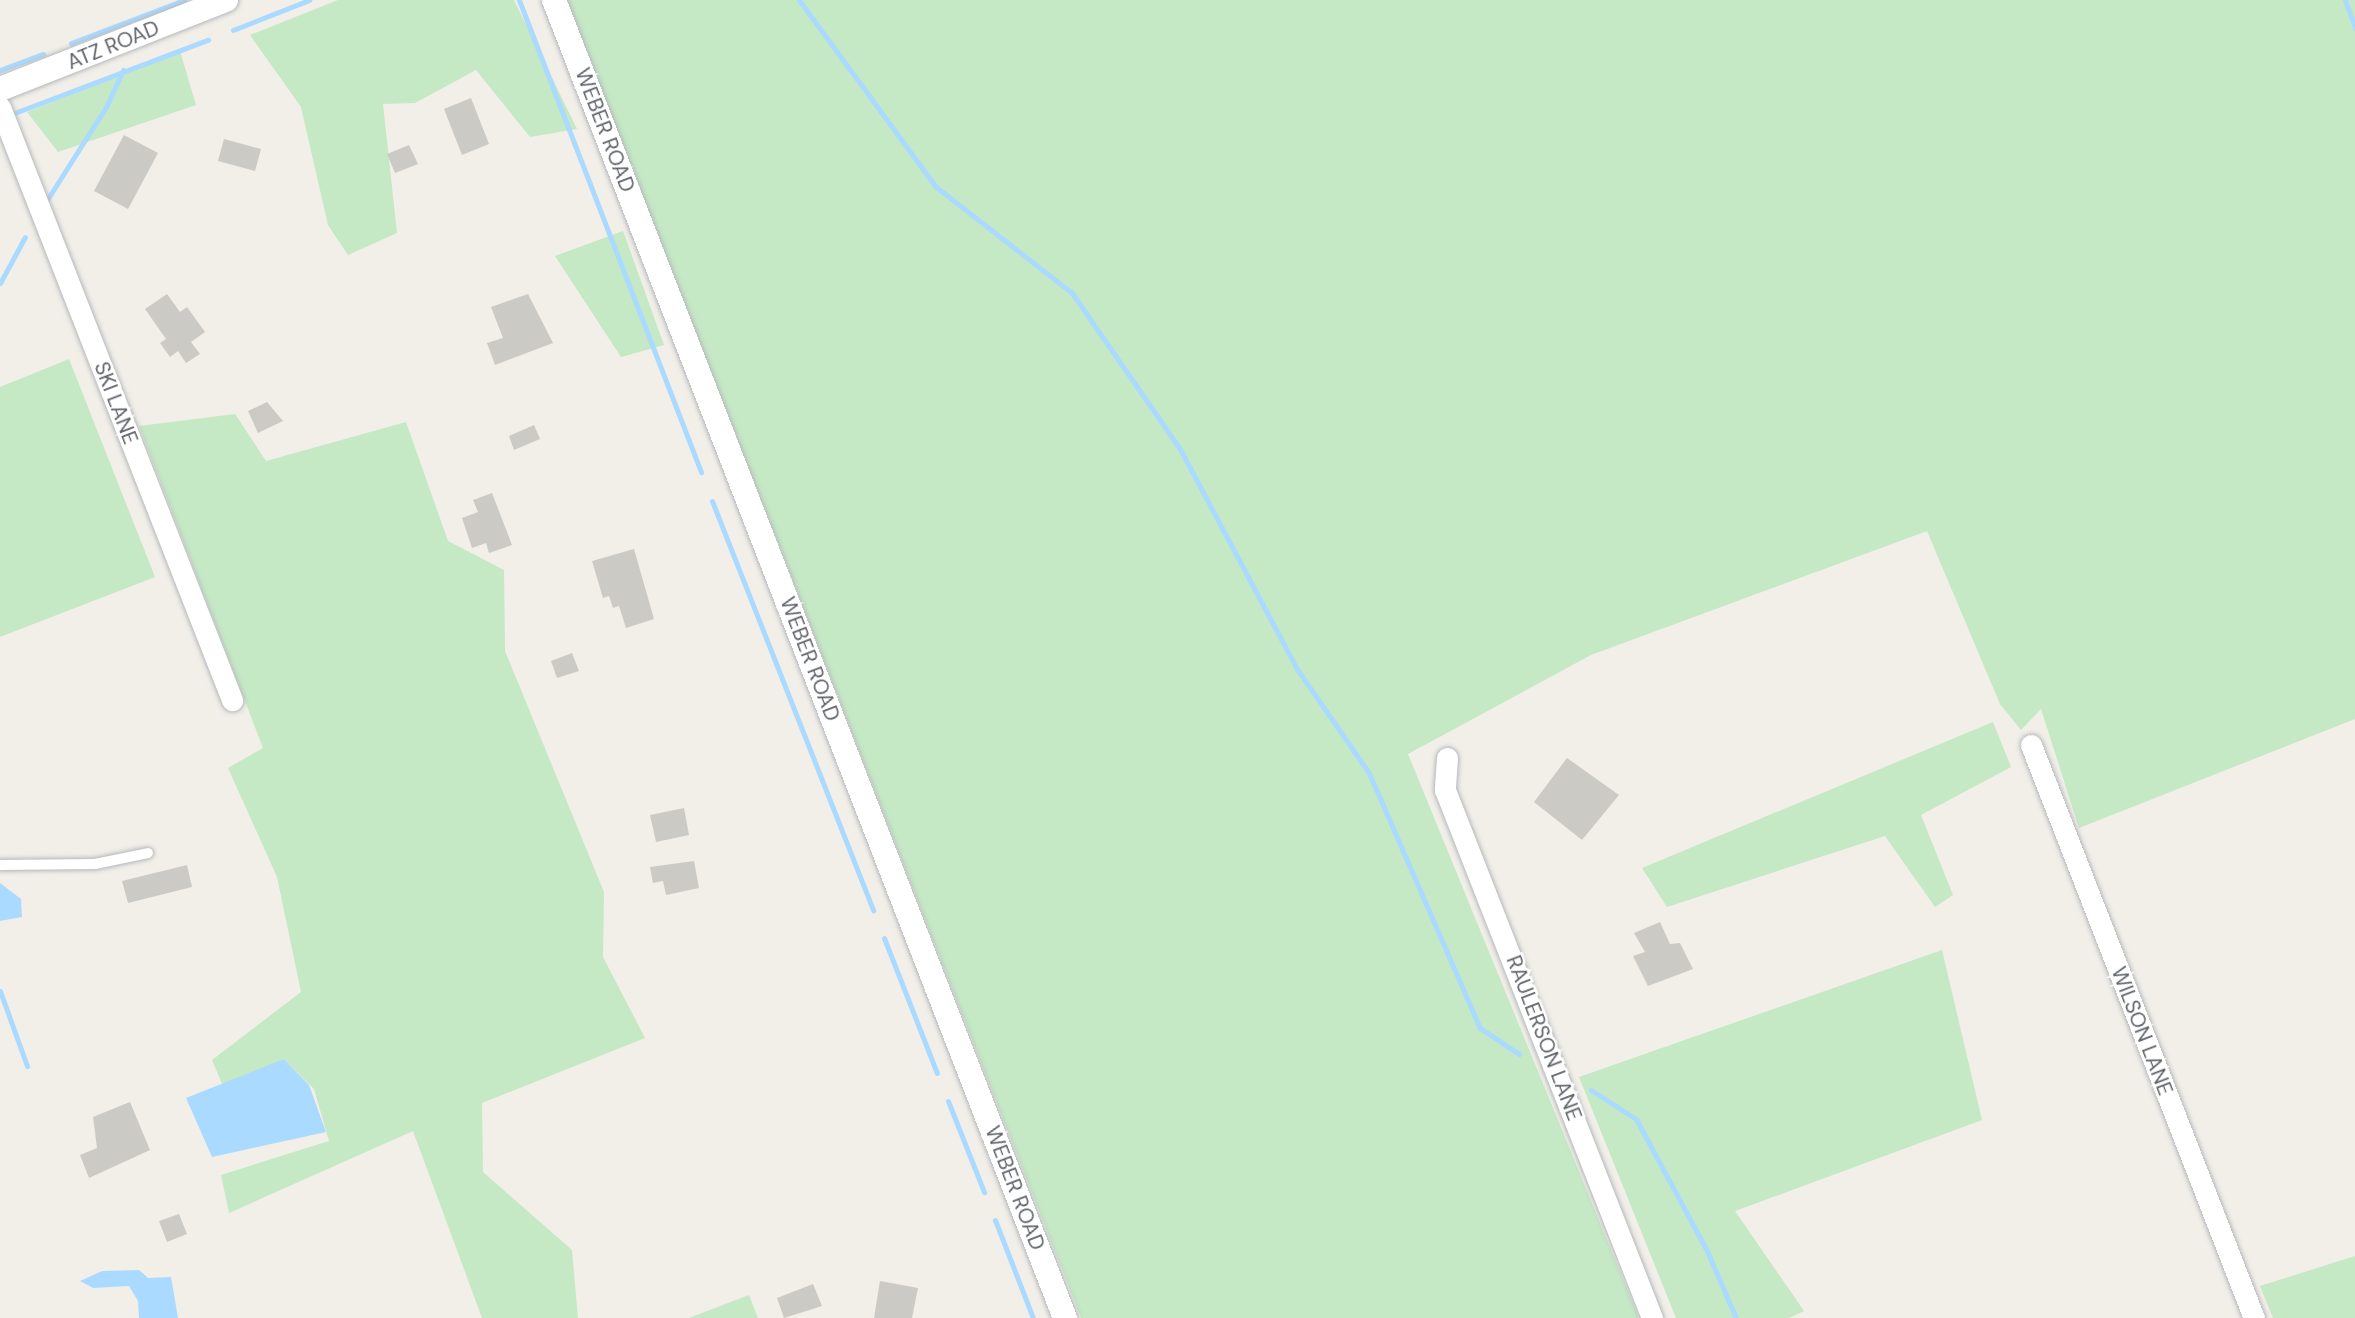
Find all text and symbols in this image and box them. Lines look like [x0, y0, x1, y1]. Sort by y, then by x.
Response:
street label: ATZ ROAD [63, 15, 163, 75]
street label: WEBER ROAD [570, 64, 640, 196]
street label: SKI LANE [89, 358, 143, 448]
street label: WEBER ROAD [775, 593, 845, 725]
street label: RAULERSON LANE [1501, 952, 1587, 1124]
street label: WILSON LANE [2106, 963, 2178, 1099]
street label: WEBER ROAD [980, 1122, 1050, 1254]

